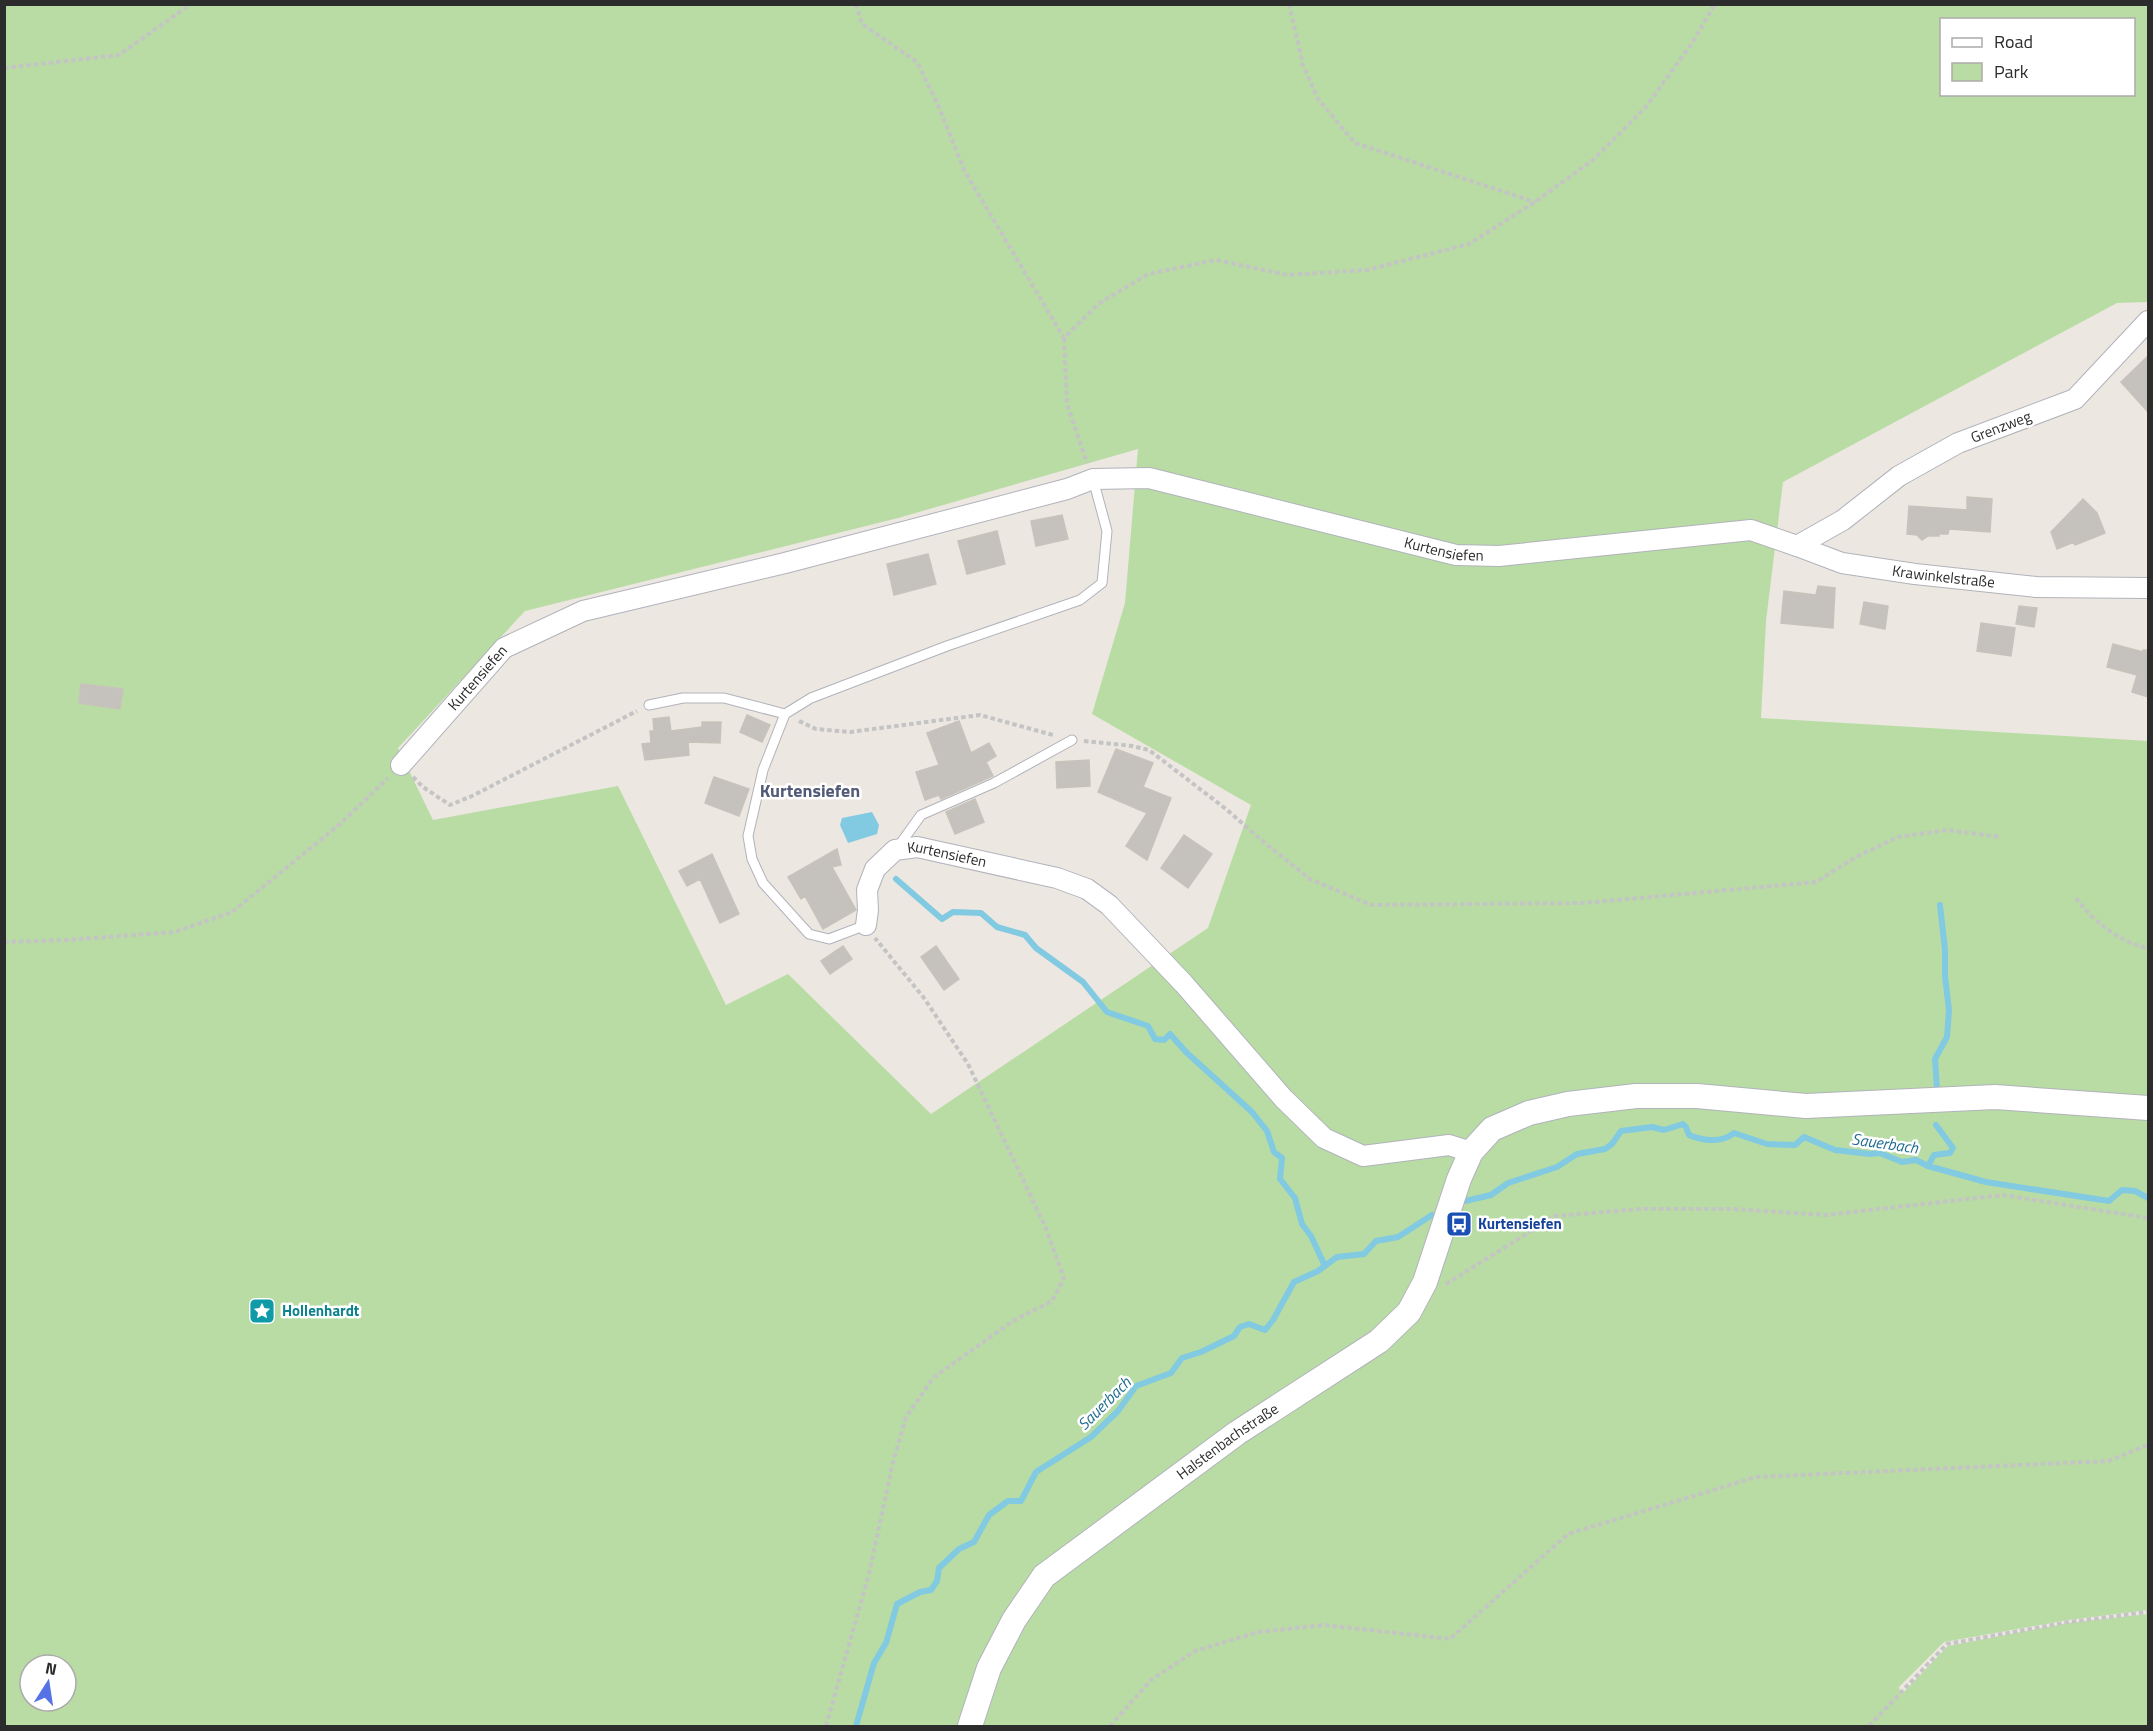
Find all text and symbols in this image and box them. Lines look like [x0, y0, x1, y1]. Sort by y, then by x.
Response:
legend [1940, 18, 2135, 96]
text: Road [1994, 28, 2033, 55]
text: Park [1994, 58, 2029, 85]
street label: Grenzweg [1967, 404, 2035, 449]
street label: Kurtensiefen [1402, 530, 1484, 567]
street label: Krawinkelstraße [1891, 559, 1996, 594]
street label: Kurtensiefen [442, 640, 513, 716]
district label: Kurtensiefen [760, 777, 860, 804]
street label: Kurtensiefen [906, 835, 989, 873]
water label: Sauerbach [1850, 1126, 1921, 1160]
bus stop icon: Kurtensiefen [1444, 1209, 1474, 1239]
place label: Kurtensiefen [1478, 1212, 1562, 1235]
place icon: Hollenhardt [247, 1296, 277, 1326]
place label: Hollenhardt [282, 1299, 360, 1322]
water label: Sauerbach [1072, 1370, 1137, 1435]
street label: Halstenbachstraße [1171, 1397, 1283, 1485]
north arrow [18, 1653, 78, 1713]
text: N [43, 1655, 59, 1681]

